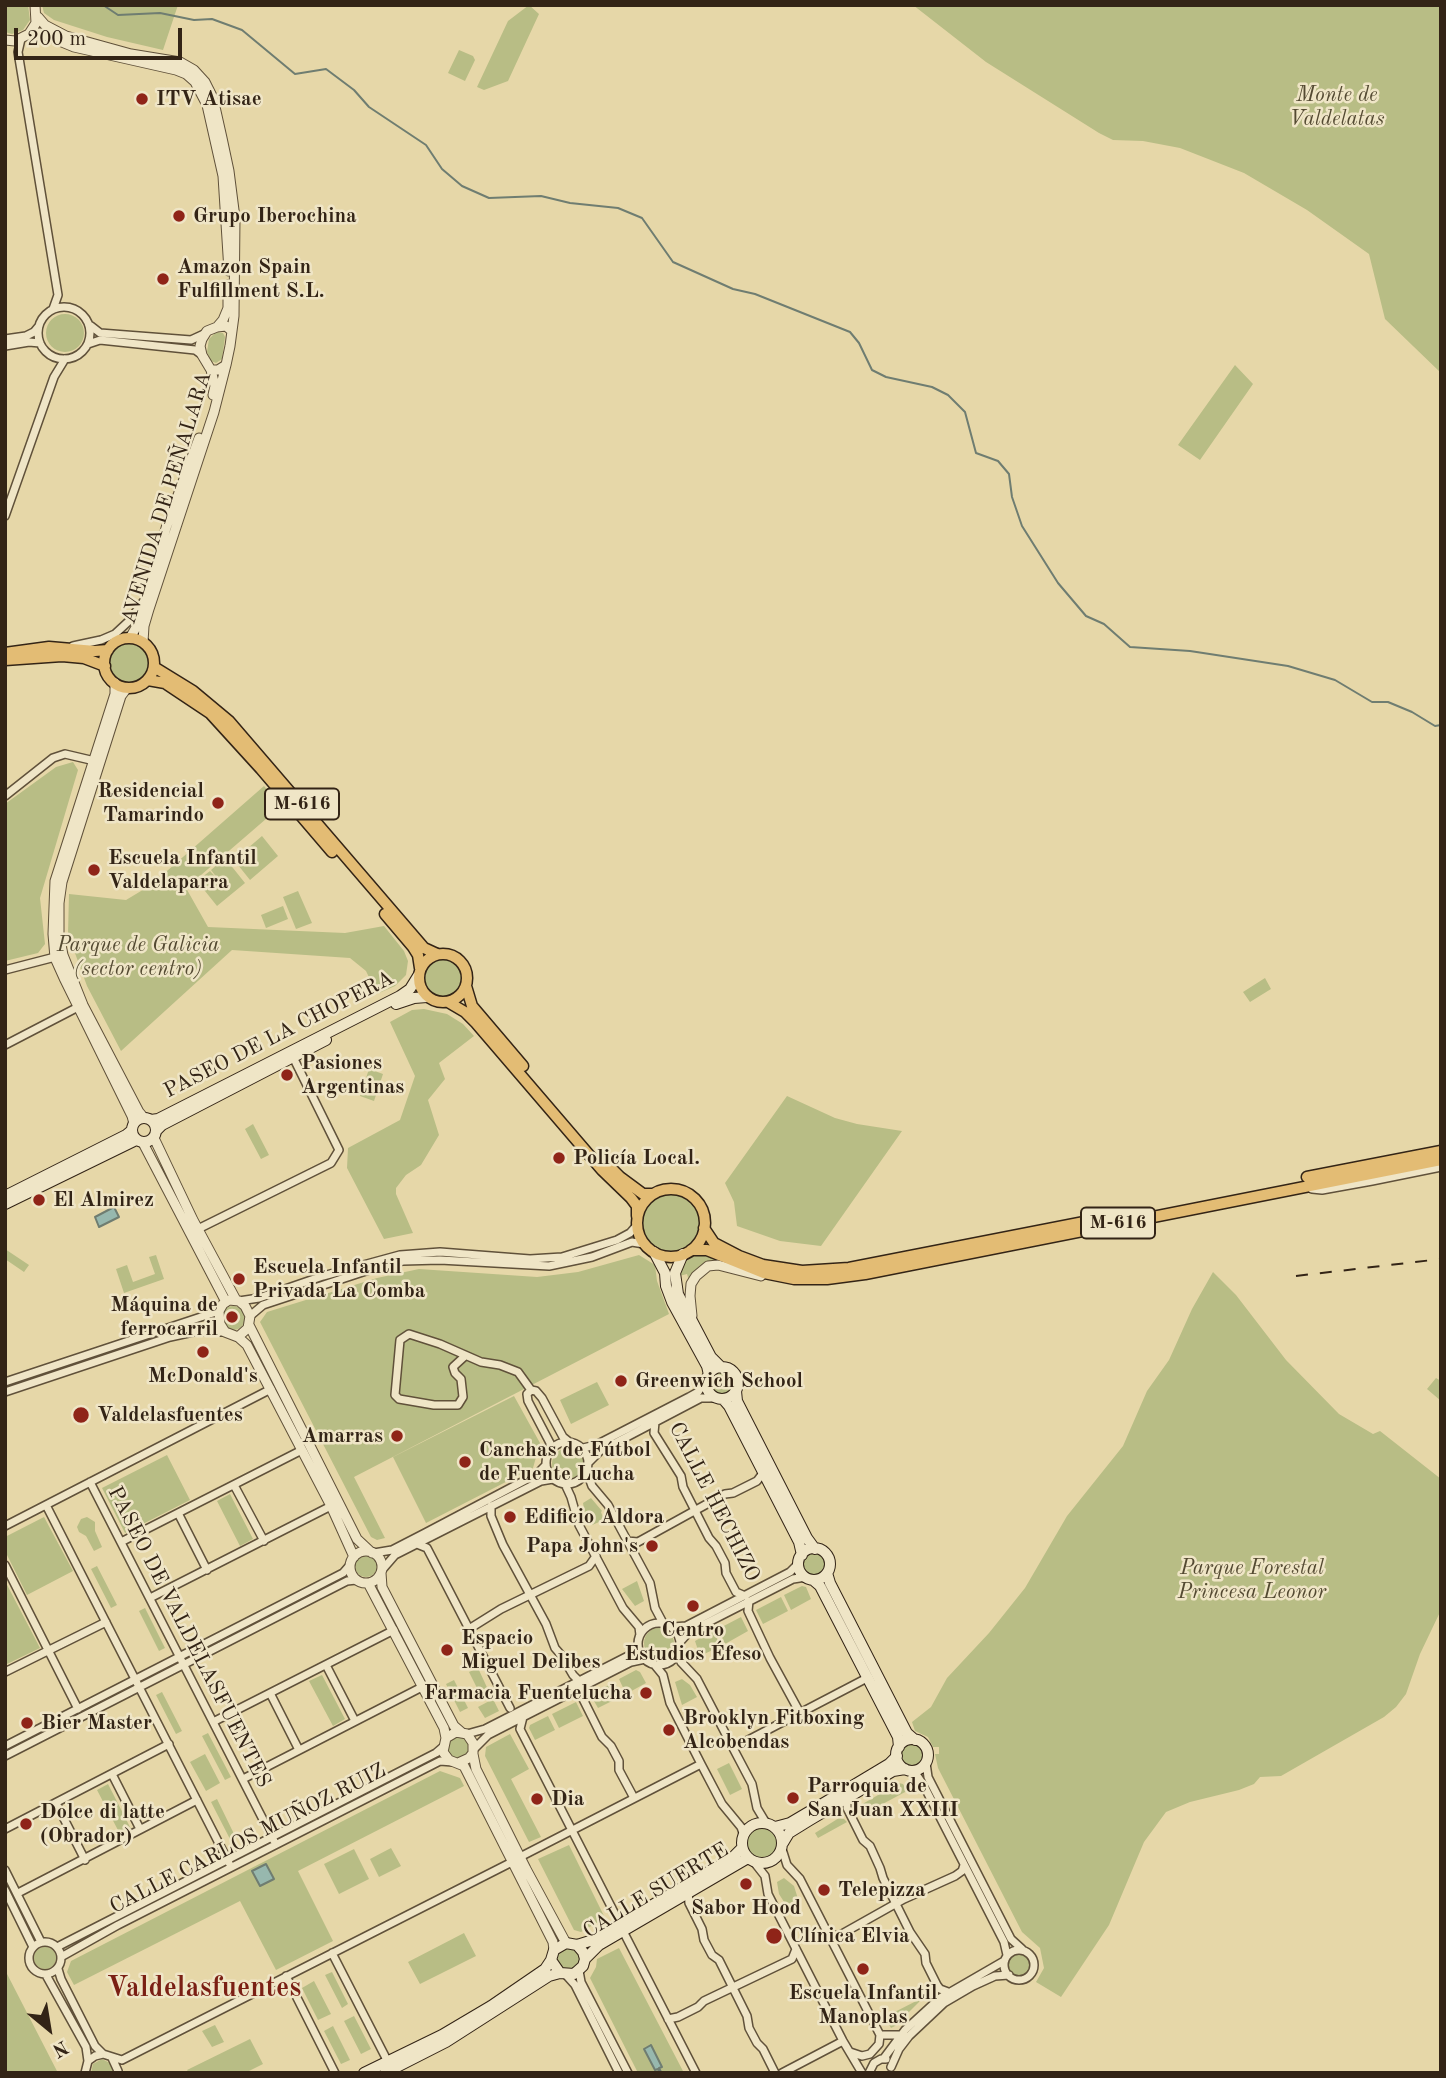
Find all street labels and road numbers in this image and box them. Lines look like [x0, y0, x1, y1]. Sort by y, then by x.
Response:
street label: AVENIDA DE PEÑALARA [117, 369, 217, 627]
road number: M-616 [265, 789, 339, 820]
street label: PASEO DE LA CHOPERA [160, 966, 398, 1104]
road number: M-616 [1081, 1208, 1155, 1238]
street label: CALLE HECHIZO [663, 1418, 765, 1586]
street label: PASEO DE VALDELASFUENTES [102, 1482, 276, 1792]
street label: CALLE CARLOS MUÑOZ RUIZ [106, 1758, 390, 1920]
street label: CALLE SUERTE [579, 1838, 733, 1944]

